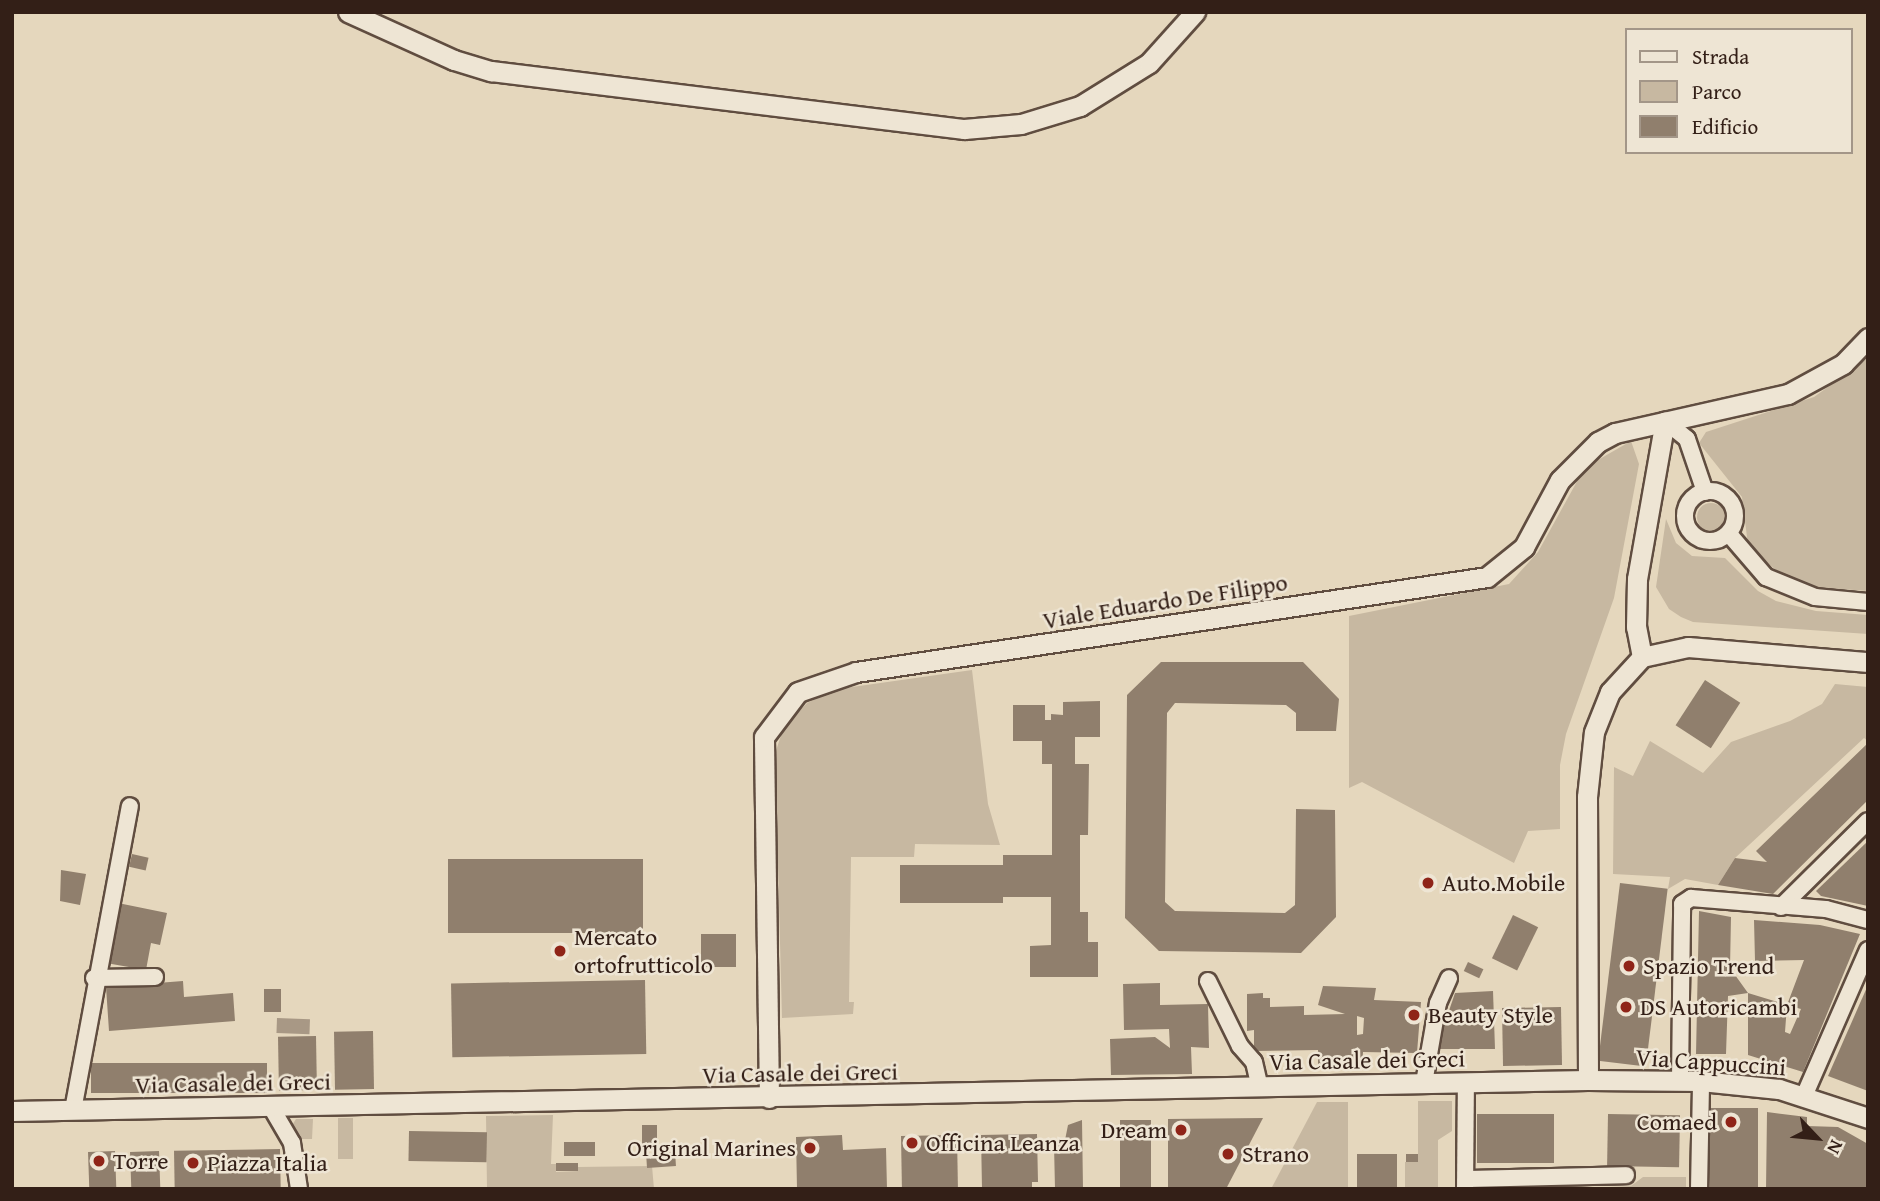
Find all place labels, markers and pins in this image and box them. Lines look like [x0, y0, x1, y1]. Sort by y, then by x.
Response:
place label: Auto.Mobile [1442, 869, 1565, 897]
marker: Auto.Mobile [1420, 875, 1436, 891]
place label: Mercato ortofrutticolo [574, 923, 713, 979]
marker: Mercato ortofrutticolo [552, 943, 568, 959]
place label: Spazio Trend [1643, 952, 1774, 980]
marker: Spazio Trend [1621, 958, 1637, 974]
place label: DS Autoricambi [1640, 993, 1797, 1021]
marker: DS Autoricambi [1618, 999, 1634, 1015]
place label: Beauty Style [1428, 1001, 1553, 1029]
marker: Beauty Style [1406, 1007, 1422, 1023]
place label: Comaed [1637, 1108, 1717, 1136]
marker: Comaed [1723, 1114, 1739, 1130]
place label: Dream [1101, 1116, 1167, 1144]
marker: Dream [1173, 1122, 1189, 1138]
place label: Officina Leanza [926, 1129, 1080, 1157]
place label: Original Marines [627, 1134, 796, 1162]
marker: Officina Leanza [904, 1135, 920, 1151]
marker: Original Marines [802, 1140, 818, 1156]
place label: Strano [1242, 1140, 1309, 1168]
marker: Strano [1220, 1146, 1236, 1162]
place label: Torre [113, 1147, 168, 1175]
place label: Piazza Italia [207, 1149, 328, 1177]
marker: Torre [91, 1153, 107, 1169]
marker: Piazza Italia [185, 1155, 201, 1171]

